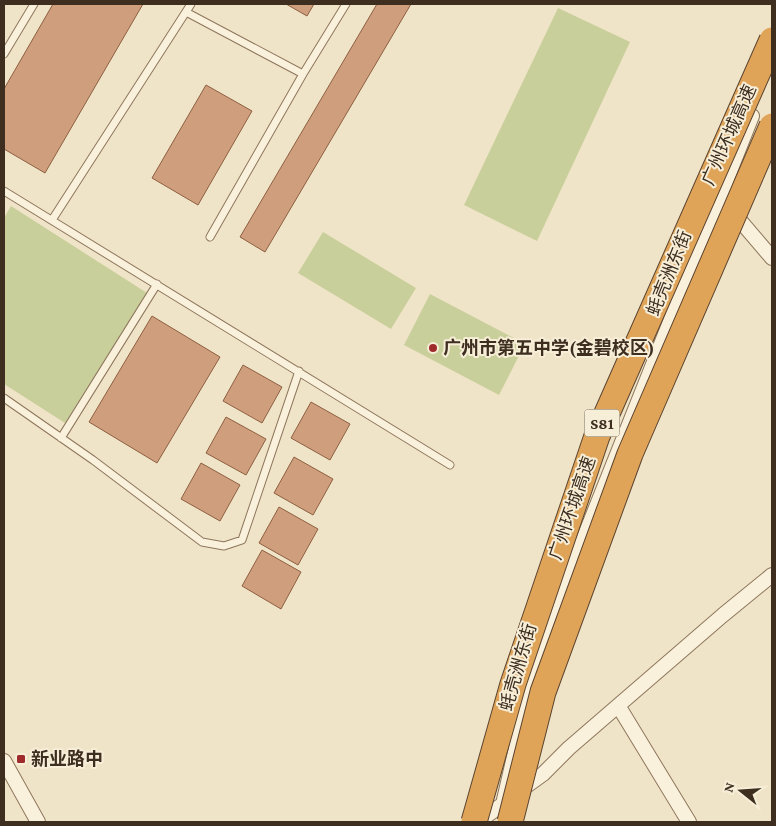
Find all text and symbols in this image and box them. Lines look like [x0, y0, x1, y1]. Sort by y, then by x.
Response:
street label: 广州环城高速 [698, 82, 760, 188]
street label: 蚝壳洲东街 [643, 228, 695, 318]
place label: 广州市第五中学(金碧校区) [443, 338, 655, 359]
marker: 广州市第五中学(金碧校区) [427, 342, 439, 354]
road number: S81 [584, 409, 620, 436]
street label: 广州环城高速 [545, 454, 599, 562]
street label: 蚝壳洲东街 [496, 621, 540, 713]
place label: 新业路中 [31, 749, 103, 769]
marker: 新业路中 [15, 753, 27, 765]
north arrow [716, 766, 766, 816]
text: N [720, 780, 738, 794]

